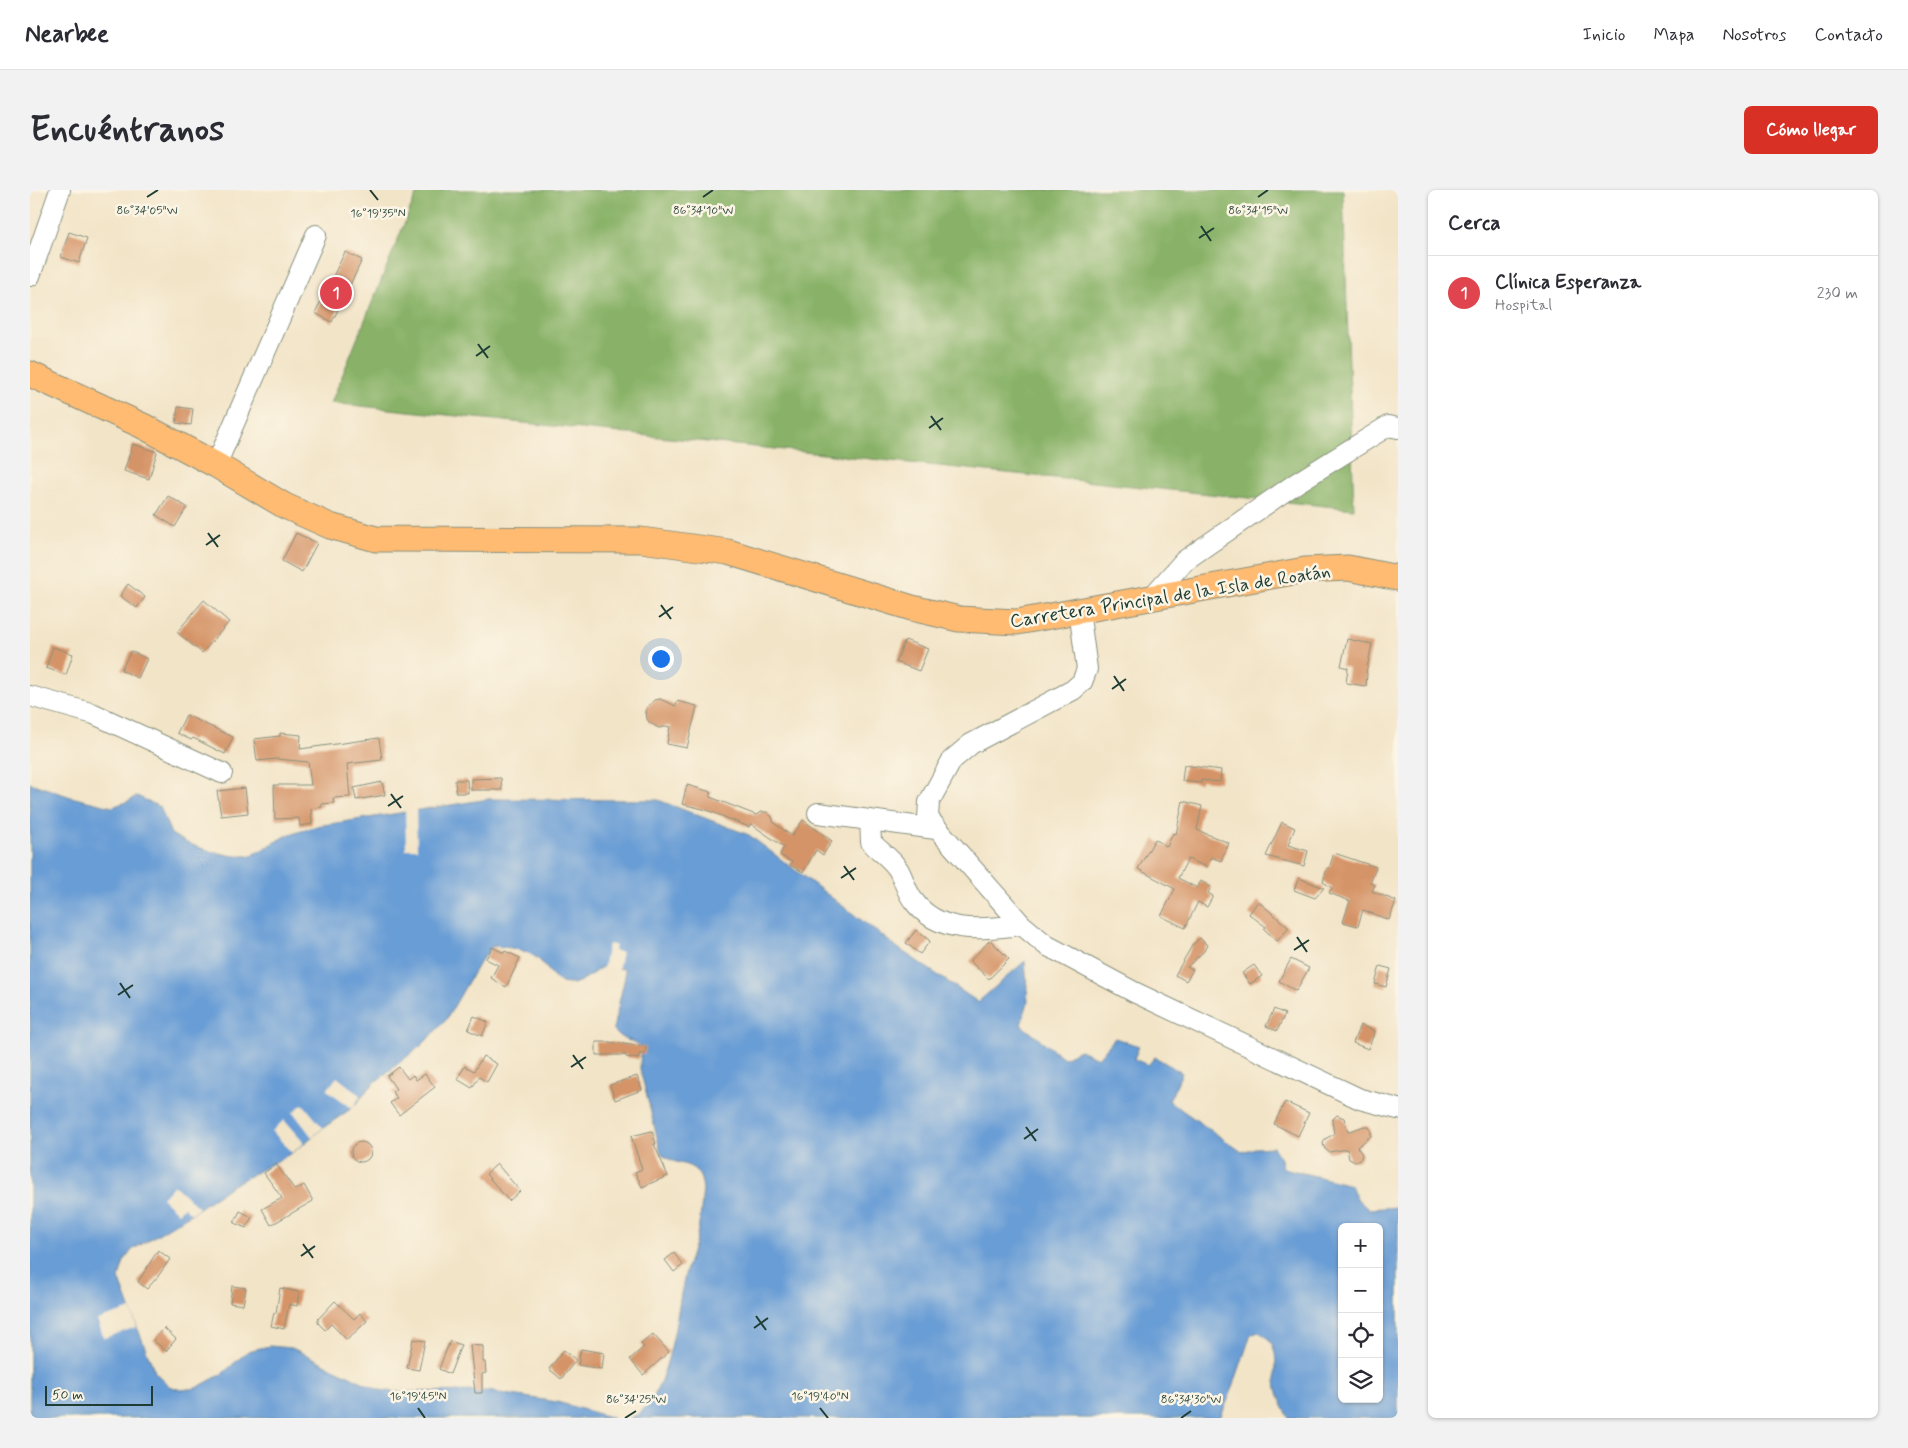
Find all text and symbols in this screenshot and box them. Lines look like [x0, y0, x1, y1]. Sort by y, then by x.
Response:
text: Nearbee [25, 19, 109, 50]
text: Inicio [1583, 23, 1625, 47]
text: Mapa [1653, 23, 1694, 47]
text: Nosotros [1722, 23, 1787, 47]
text: Contacto [1815, 23, 1883, 47]
button: Cómo llegar [1744, 106, 1878, 154]
text: Encuéntranos [30, 107, 225, 153]
text: 86°34'05"W [116, 203, 178, 219]
text: 86°34'10"W [673, 203, 733, 219]
text: 86°34'15"W [1228, 203, 1288, 219]
text: 16°19'35"N [350, 206, 406, 222]
text: Cerca [1448, 209, 1501, 237]
text: Clínica Esperanza [1495, 270, 1641, 295]
pin: 1 [320, 274, 352, 312]
text: 1 [1460, 283, 1468, 304]
text: 230 m [1817, 283, 1858, 304]
text: Hospital [1495, 295, 1552, 316]
street label: Carretera Principal de la Isla de Roatán [1008, 559, 1332, 634]
your location [648, 646, 674, 672]
map controls [1338, 1223, 1383, 1403]
button: + [1338, 1223, 1383, 1268]
button: − [1338, 1268, 1383, 1313]
button: locate [1338, 1313, 1383, 1358]
button: layers [1338, 1358, 1383, 1403]
scale bar [45, 1383, 152, 1406]
text: 50 m [52, 1386, 83, 1404]
text: 16°19'45"N [390, 1389, 446, 1405]
text: 16°19'40"N [791, 1389, 849, 1405]
text: 86°34'25"W [606, 1392, 666, 1408]
text: 86°34'30"W [1161, 1392, 1221, 1408]

